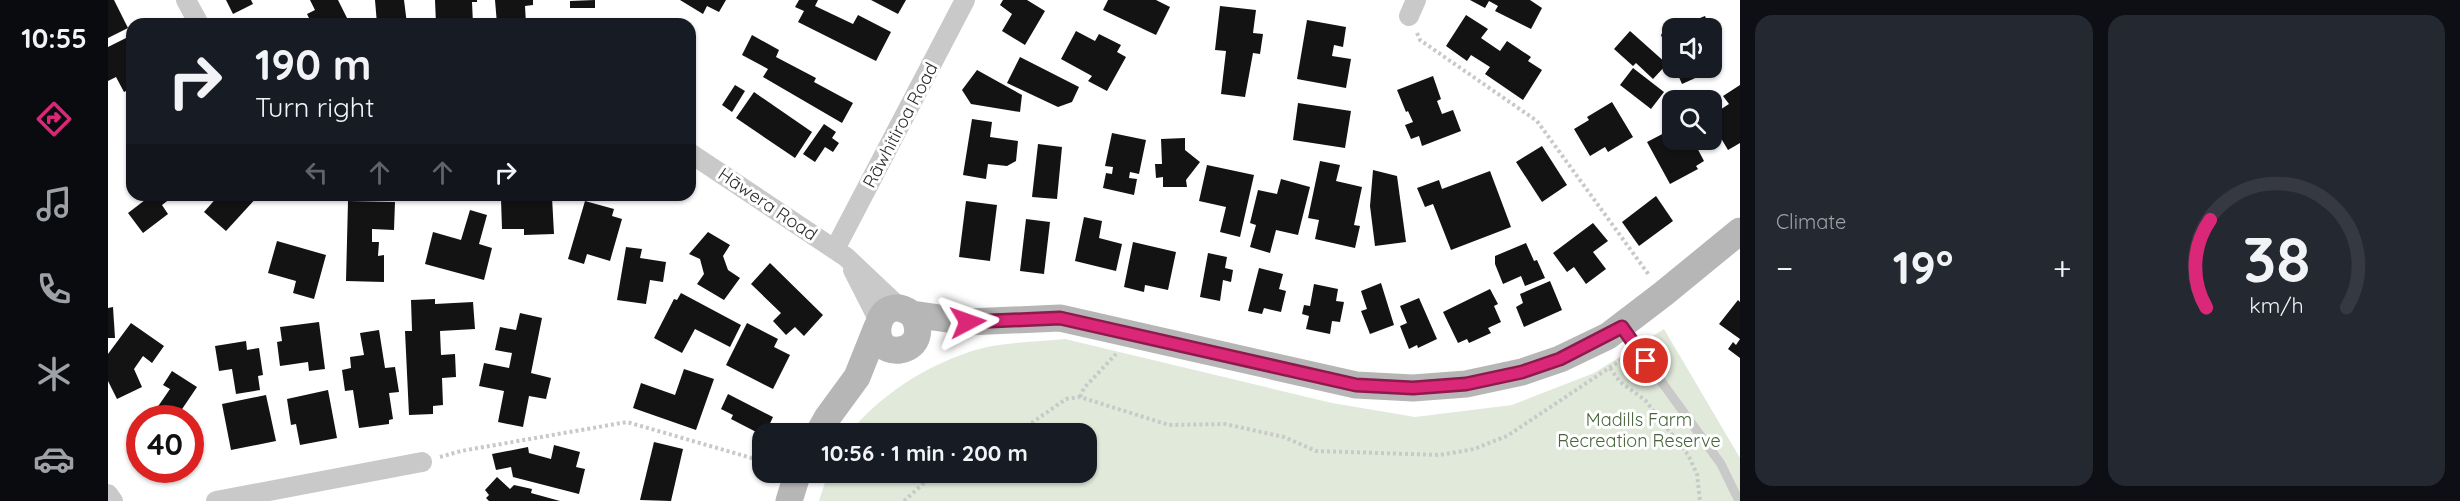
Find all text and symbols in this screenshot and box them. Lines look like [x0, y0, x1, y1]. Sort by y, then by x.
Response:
map controls [1662, 18, 1722, 150]
button: sound [1662, 18, 1722, 78]
text: 10:55 [21, 21, 87, 55]
text: 190 m [255, 38, 371, 91]
icon: right [156, 42, 234, 120]
street label: Rāwhitiroa Road [857, 59, 943, 191]
text: Turn right [255, 90, 374, 124]
button: search [1662, 90, 1722, 150]
icon: directions [33, 98, 75, 140]
icon: left [300, 156, 333, 189]
icon: ahead [363, 156, 396, 189]
icon: ahead [426, 156, 459, 189]
icon: right [489, 156, 522, 189]
street label: Hāwera Road [714, 162, 822, 246]
icon: music [33, 183, 75, 225]
text: Climate [1776, 209, 1846, 234]
text: 38 [2242, 220, 2310, 298]
text: 19° [1893, 239, 1953, 295]
text: − [1776, 247, 1793, 288]
text: + [2053, 247, 2071, 288]
icon: phone [33, 268, 75, 310]
position arrow [936, 290, 1000, 354]
text: km/h [2249, 292, 2303, 318]
pin [1620, 335, 1671, 386]
icon: arrive [1629, 344, 1662, 377]
icon: climate [33, 353, 75, 395]
speed limit sign: 40 [126, 405, 204, 483]
park label: Madills Farm Recreation Reserve [1557, 408, 1721, 452]
icon: car [33, 438, 75, 480]
text: 10:56 · 1 min · 200 m [821, 439, 1028, 467]

